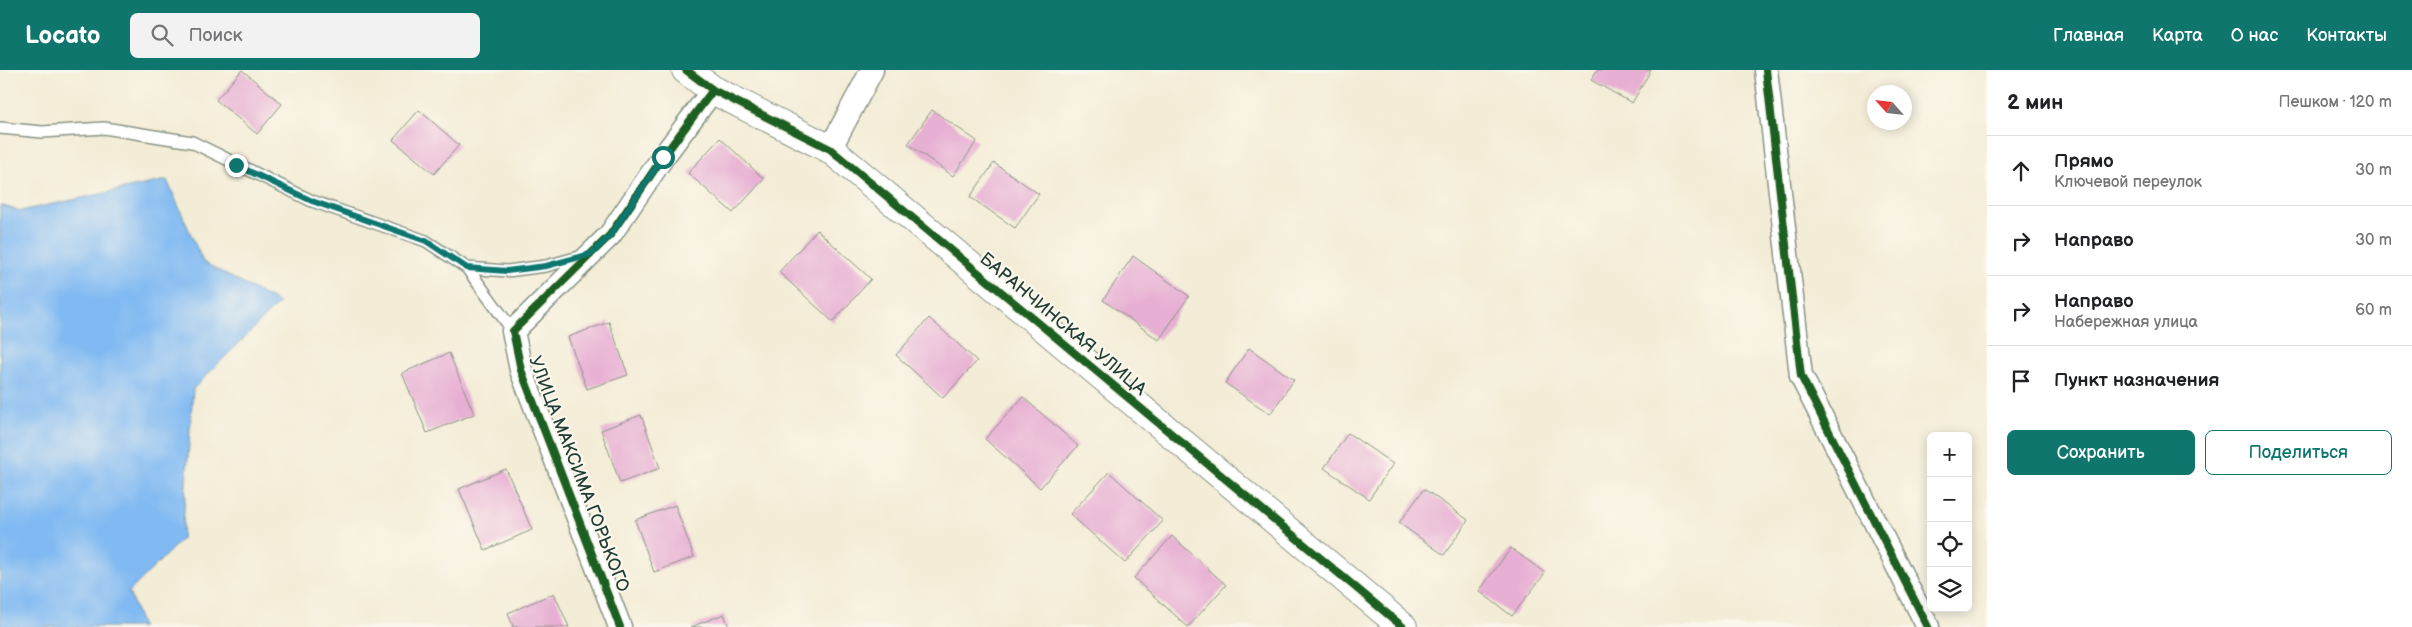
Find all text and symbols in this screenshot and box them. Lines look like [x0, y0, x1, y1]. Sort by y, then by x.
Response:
search box [130, 13, 480, 58]
text: Locato [25, 21, 100, 50]
icon: search [148, 21, 176, 49]
text: Поиск [188, 24, 243, 47]
text: Главная [2053, 25, 2124, 46]
text: Карта [2152, 25, 2203, 46]
text: О нас [2231, 25, 2278, 46]
text: Контакты [2306, 25, 2387, 46]
north arrow [1867, 85, 1912, 130]
text: 2 мин [2007, 90, 2063, 115]
text: Пешком · 120 m [2279, 93, 2392, 112]
route start [652, 146, 675, 169]
text: Прямо [2054, 150, 2114, 173]
route end [225, 154, 248, 177]
icon: ahead [2007, 157, 2035, 185]
text: 30 m [2355, 161, 2392, 180]
text: Ключевой переулок [2054, 173, 2202, 192]
icon: right [2007, 227, 2035, 255]
text: Направо [2054, 229, 2134, 252]
text: 30 m [2355, 231, 2392, 250]
street label: БАРАНЧИНСКАЯ УЛИЦА [975, 248, 1151, 400]
text: Направо [2054, 290, 2134, 313]
icon: right [2007, 297, 2035, 325]
text: 60 m [2355, 301, 2392, 320]
text: Набережная улица [2054, 313, 2198, 332]
street label: УЛИЦА МАКСИМА ГОРЬКОГО [524, 353, 634, 595]
icon: arrive [2007, 367, 2035, 395]
text: Пункт назначения [2054, 369, 2219, 392]
button: Сохранить [2007, 430, 2195, 475]
button: Поделиться [2205, 430, 2392, 475]
map controls [1927, 432, 1972, 612]
button: + [1927, 432, 1972, 477]
button: − [1927, 477, 1972, 522]
button: locate [1927, 522, 1972, 567]
button: layers [1927, 567, 1972, 612]

